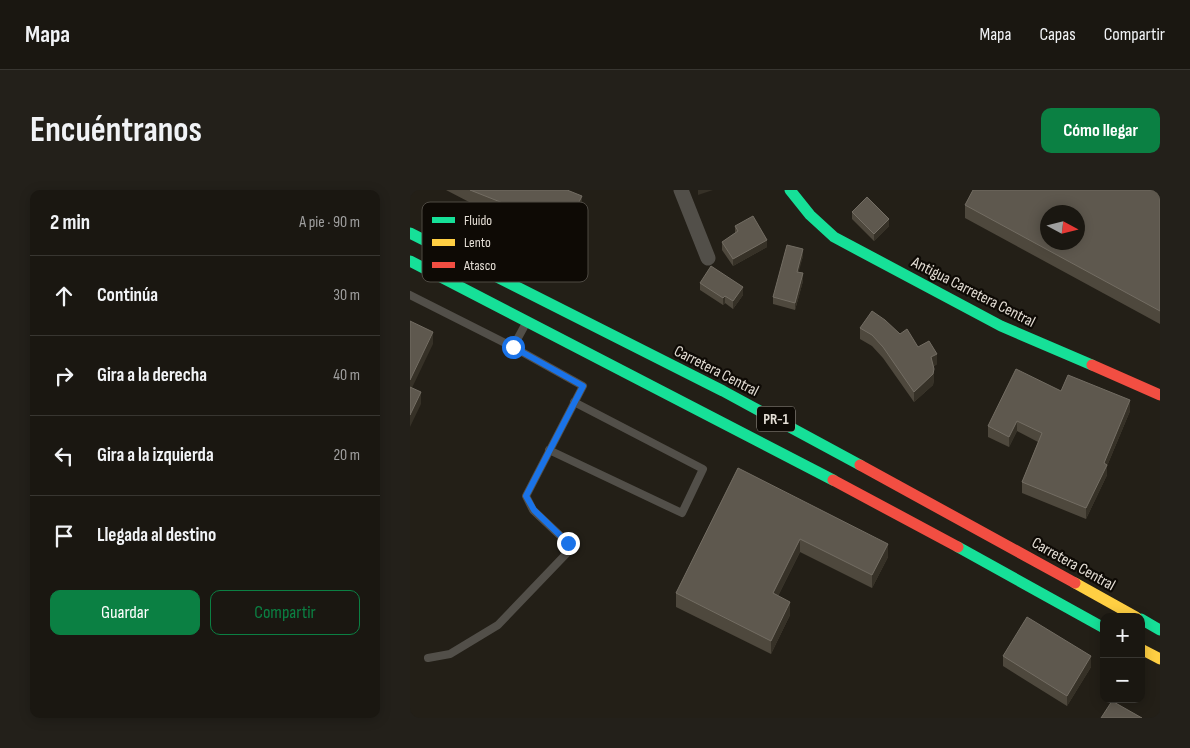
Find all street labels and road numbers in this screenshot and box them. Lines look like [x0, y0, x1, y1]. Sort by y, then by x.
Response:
street label: Antigua Carretera Central [907, 252, 1038, 332]
street label: Carretera Central [671, 342, 762, 401]
road number: PR-1 [757, 406, 795, 432]
street label: Carretera Central [1028, 534, 1118, 595]

